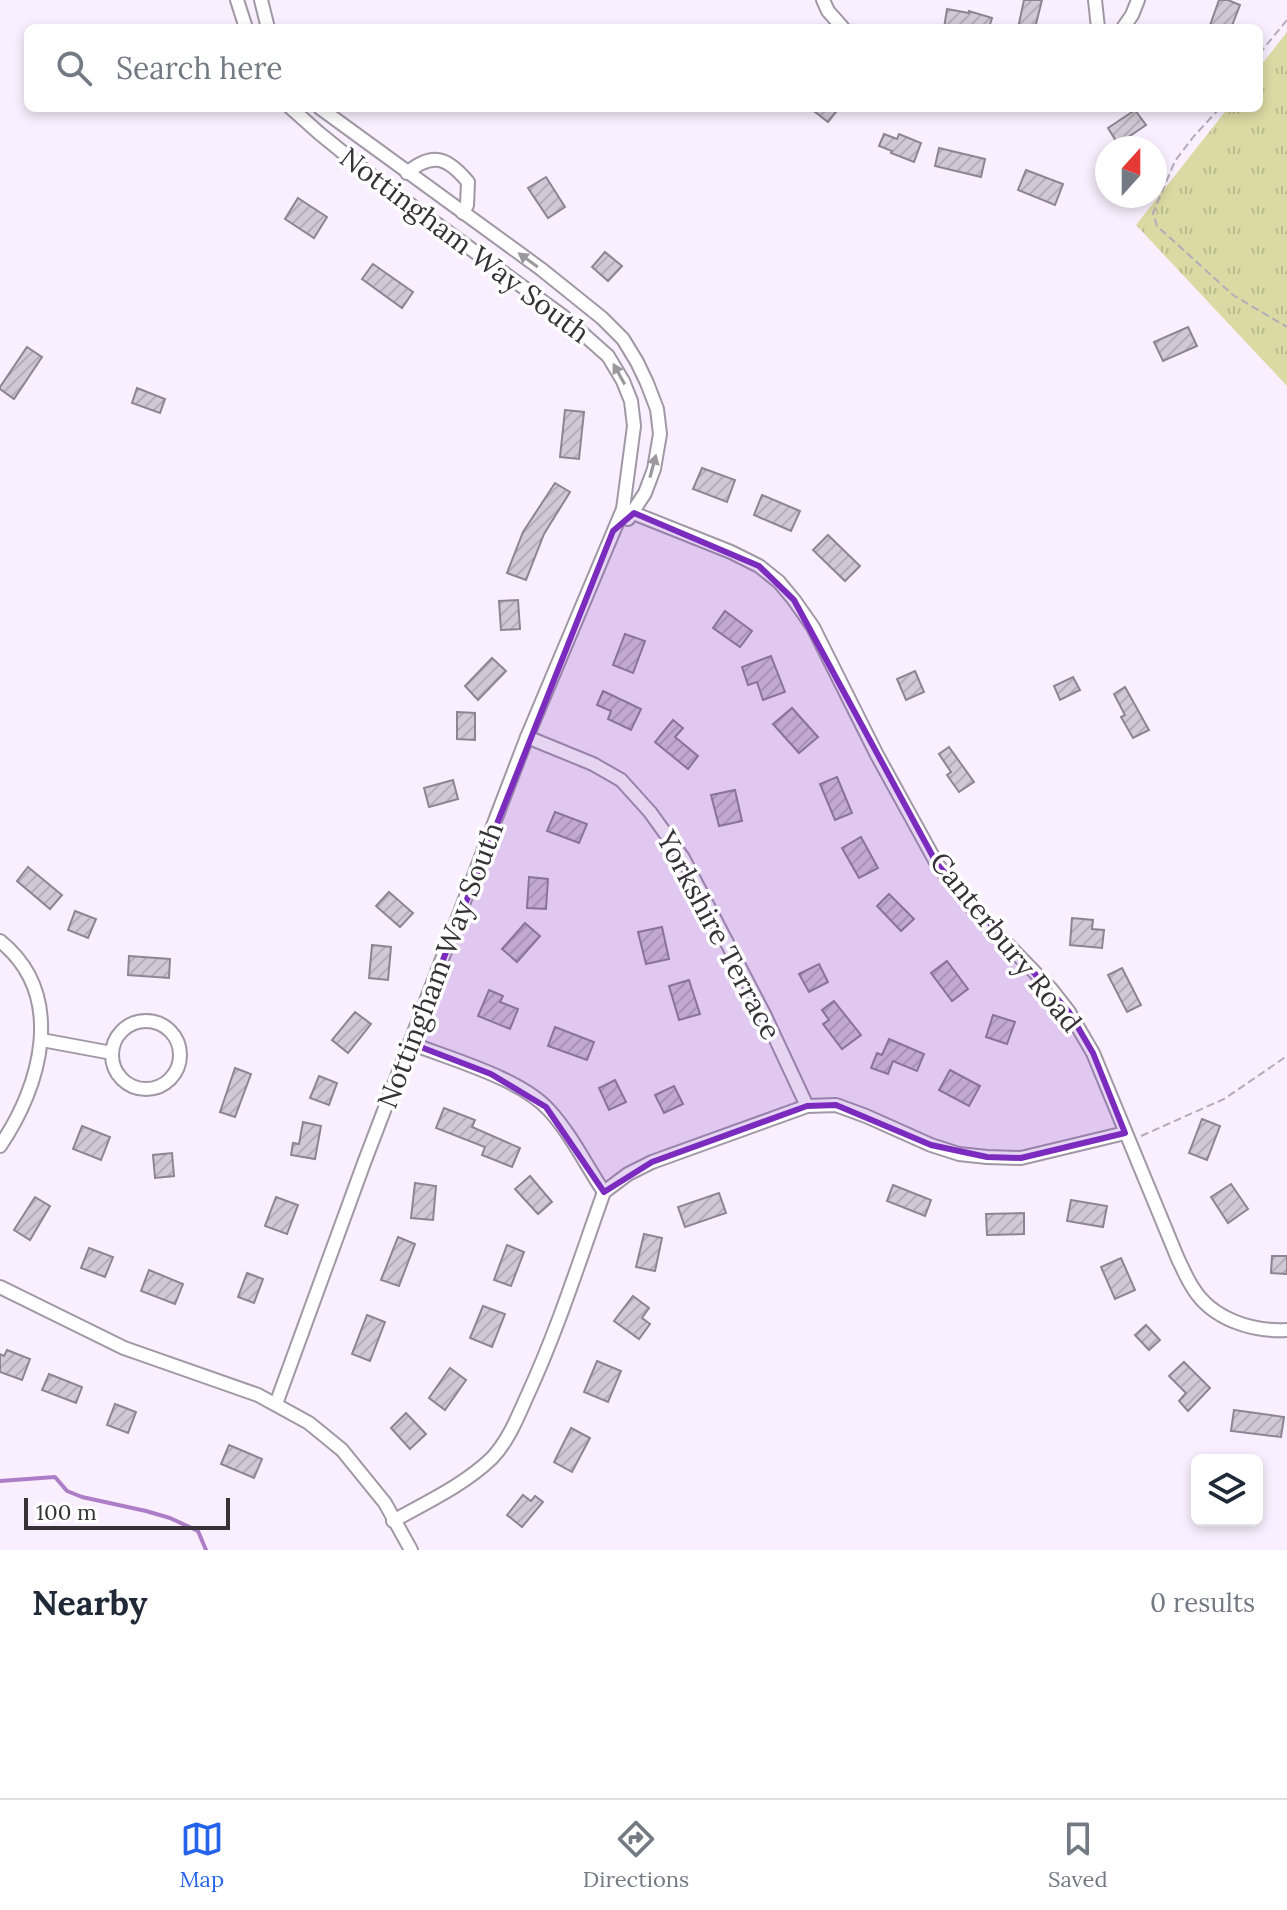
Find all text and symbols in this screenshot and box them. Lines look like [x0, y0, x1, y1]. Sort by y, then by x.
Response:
search box [24, 24, 1263, 112]
icon: search [52, 46, 96, 90]
text: Search here [116, 49, 283, 87]
north arrow [1095, 136, 1167, 208]
street label: Nottingham Way South [333, 139, 597, 351]
one-way arrow [518, 253, 539, 268]
one-way arrow [612, 363, 626, 386]
one-way arrow [648, 454, 660, 479]
street label: Nottingham Way South [369, 817, 511, 1113]
street label: Yorkshire Terrace [648, 823, 789, 1046]
street label: Canterbury Road [922, 845, 1090, 1039]
map controls [1191, 1454, 1263, 1526]
button: layers [1191, 1454, 1263, 1526]
scale bar [24, 1494, 230, 1530]
text: 100 m [36, 1498, 97, 1526]
text: Nearby [32, 1581, 148, 1624]
text: 0 results [1150, 1586, 1255, 1619]
tab: Map [179, 1817, 224, 1893]
tab: Directions [583, 1817, 689, 1893]
tab: Saved [1048, 1817, 1108, 1893]

